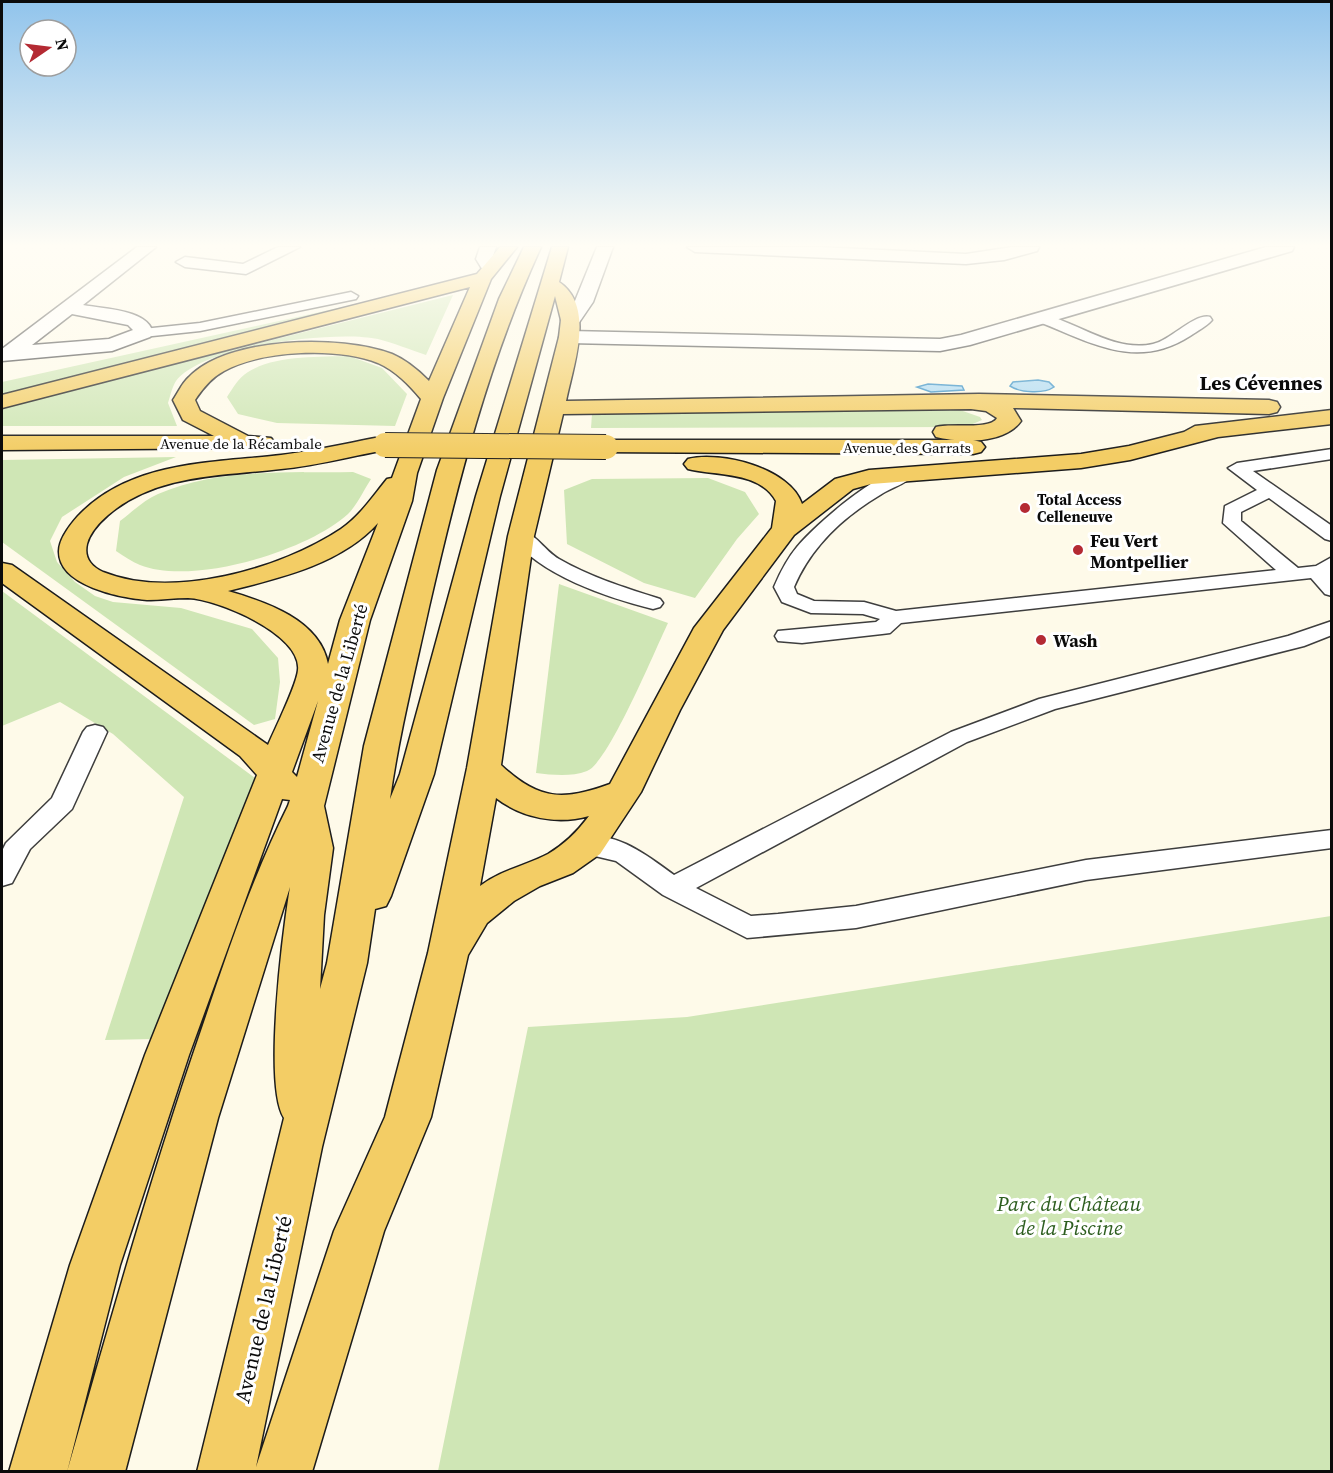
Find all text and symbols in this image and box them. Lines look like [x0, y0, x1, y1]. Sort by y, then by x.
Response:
north arrow [18, 18, 78, 78]
text: N [50, 36, 75, 53]
district label: Les Cévennes [1200, 369, 1322, 397]
street label: Avenue de la Récambale [160, 433, 322, 454]
street label: Avenue des Garrats [843, 437, 971, 458]
place label: Total Access Celleneuve [1037, 489, 1122, 527]
marker: Total Access Celleneuve [1018, 501, 1032, 515]
place label: Feu Vert Montpellier [1090, 528, 1189, 574]
marker: Feu Vert Montpellier [1071, 543, 1085, 557]
street label: Avenue de la Liberté [304, 601, 374, 765]
place label: Wash [1053, 628, 1098, 653]
marker: Wash [1034, 633, 1048, 647]
park label: Parc du Château de la Piscine [996, 1189, 1141, 1242]
street label: Avenue de la Liberté [227, 1212, 299, 1406]

